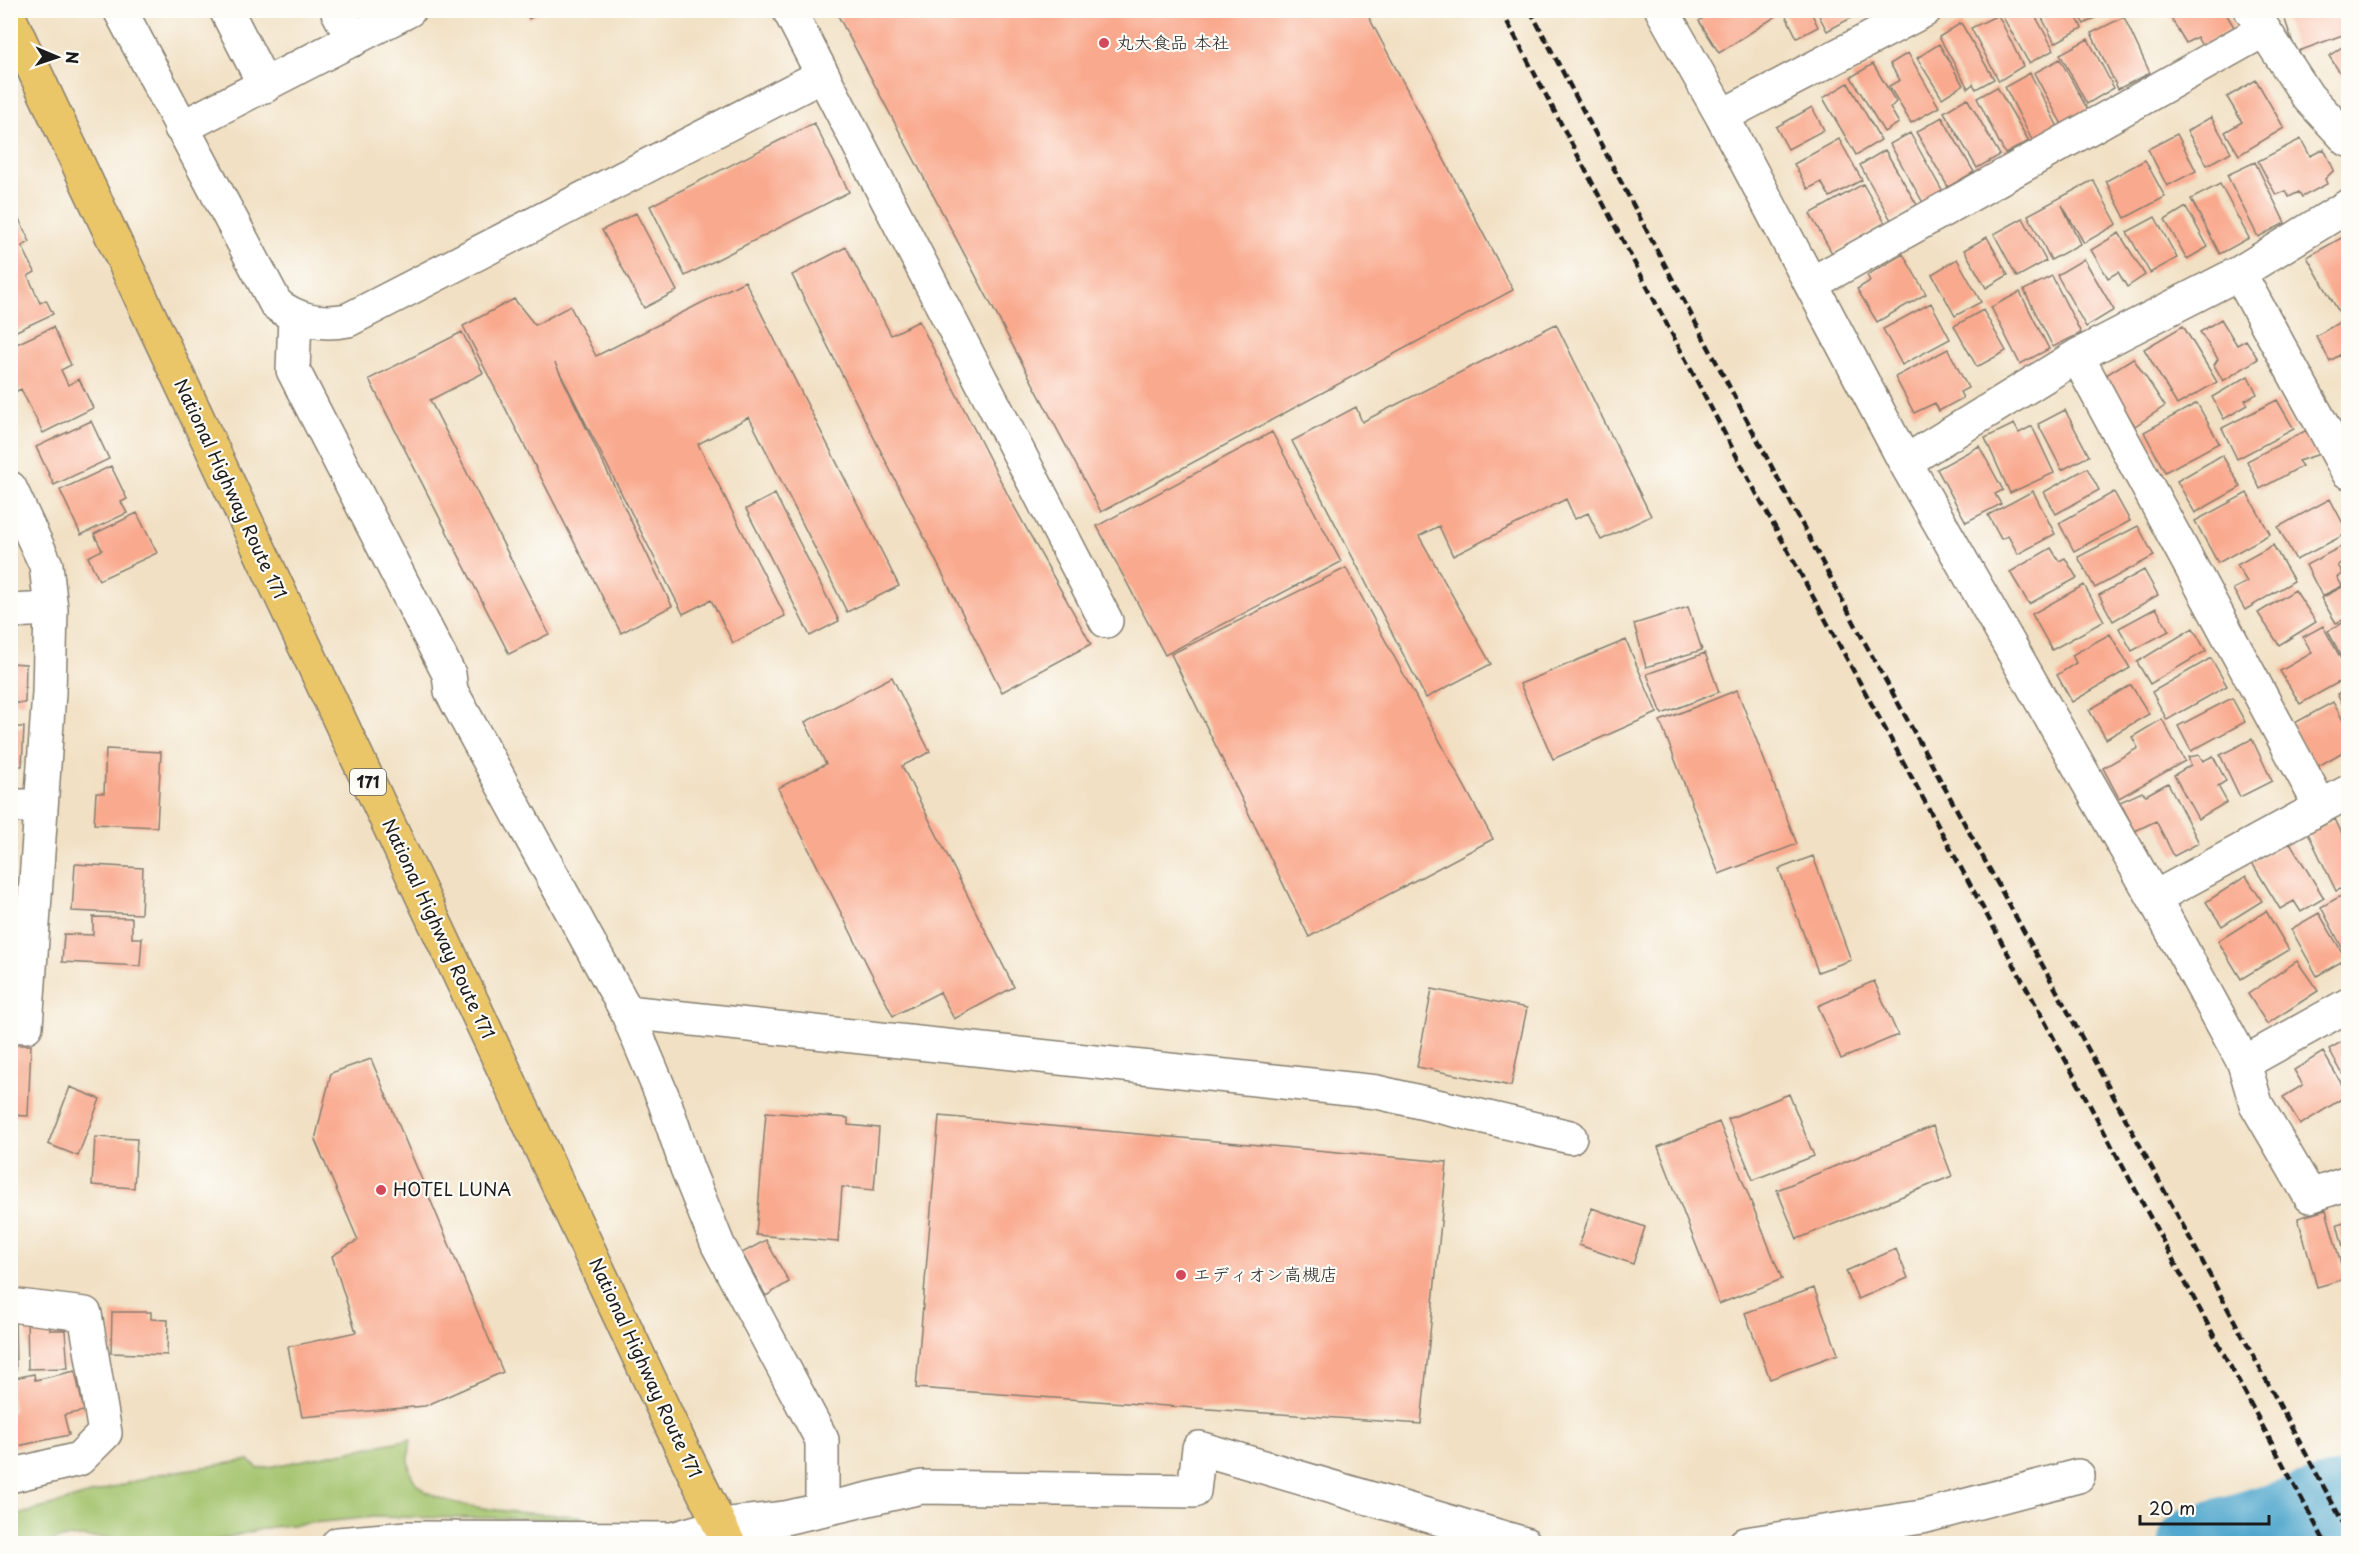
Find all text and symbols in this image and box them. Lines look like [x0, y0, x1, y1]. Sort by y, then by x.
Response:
north arrow [27, 27, 87, 87]
place label: 丸大食品 本社 [1116, 28, 1230, 55]
marker: 丸大食品 本社 [1097, 36, 1111, 50]
text: N [61, 51, 85, 64]
street label: National Highway Route 171 [168, 374, 294, 603]
road number: 171 [350, 769, 386, 795]
street label: National Highway Route 171 [376, 814, 502, 1043]
place label: HOTEL LUNA [393, 1175, 511, 1202]
marker: HOTEL LUNA [374, 1183, 388, 1197]
street label: National Highway Route 171 [583, 1253, 709, 1482]
place label: エディオン高槻店 [1193, 1260, 1338, 1287]
marker: エディオン高槻店 [1174, 1268, 1188, 1282]
scale bar [2140, 1488, 2269, 1526]
text: 20 m [2149, 1494, 2195, 1521]

